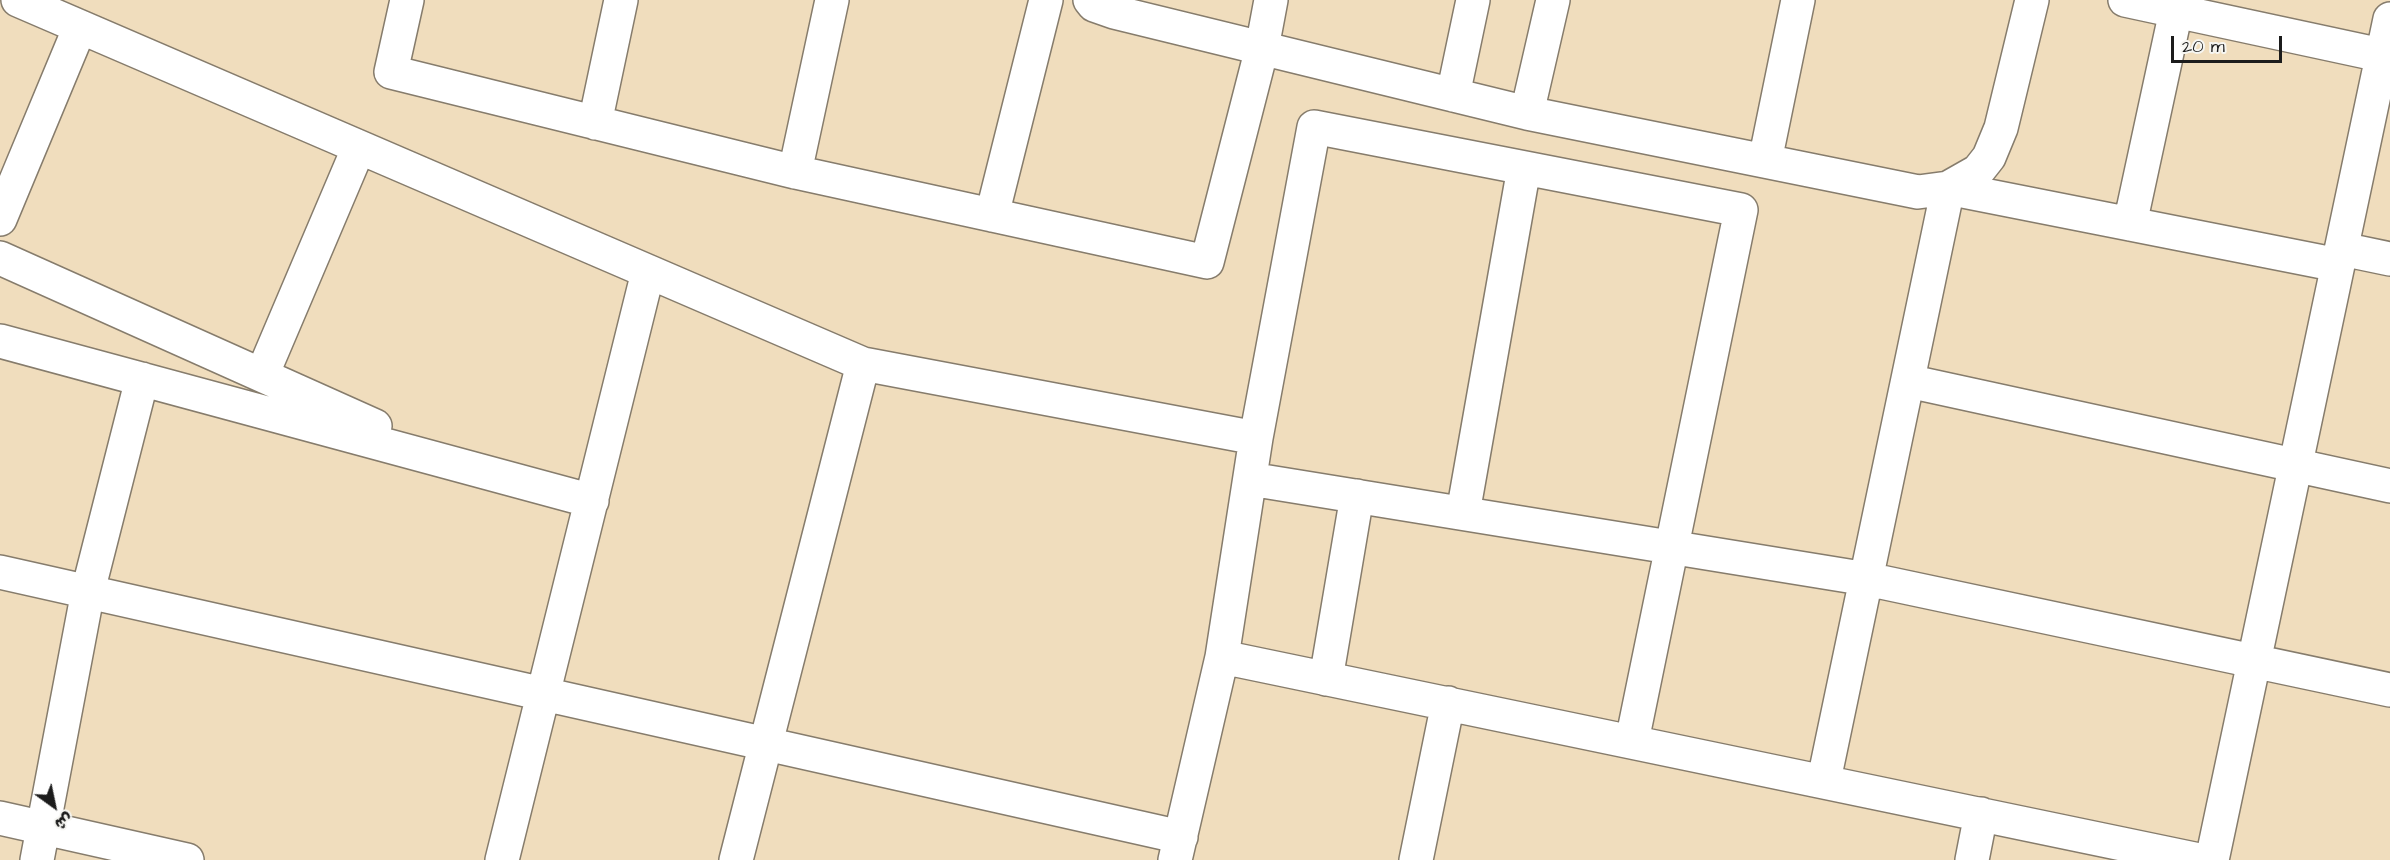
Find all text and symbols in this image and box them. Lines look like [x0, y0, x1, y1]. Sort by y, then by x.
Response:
scale bar [2174, 24, 2285, 62]
text: 20 m [2182, 34, 2225, 59]
north arrow [24, 776, 84, 836]
text: ش [50, 807, 77, 835]

